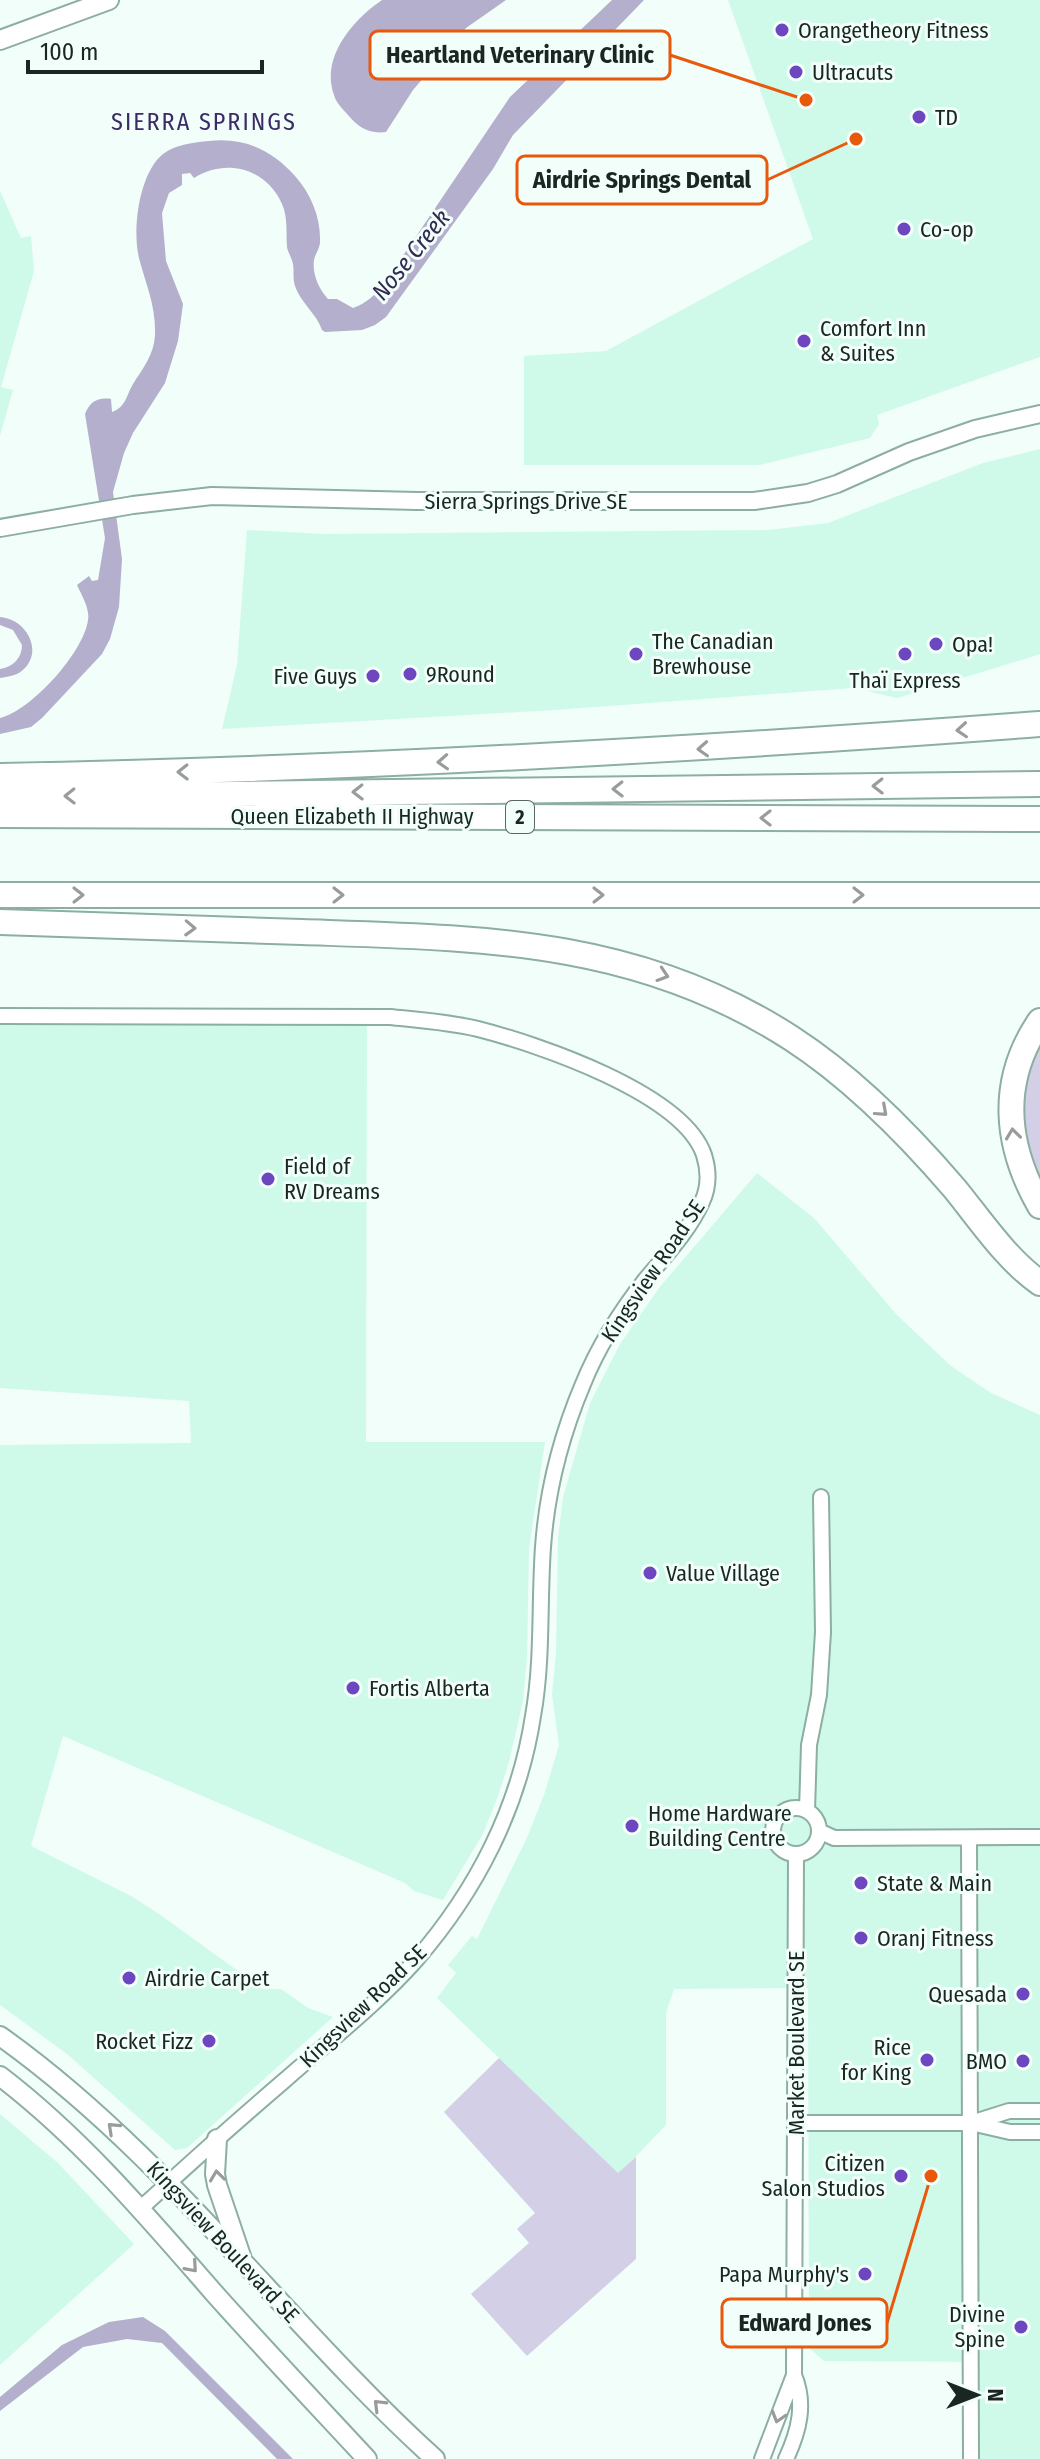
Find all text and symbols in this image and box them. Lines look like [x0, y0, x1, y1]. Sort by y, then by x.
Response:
place label: Orangetheory Fitness [798, 17, 989, 44]
marker: Orangetheory Fitness [773, 21, 791, 39]
scale bar [28, 24, 262, 74]
callout: Heartland Veterinary Clinic [370, 31, 670, 79]
text: 100 m [40, 38, 98, 66]
text: Heartland Veterinary Clinic [386, 41, 654, 69]
place label: Ultracuts [812, 59, 893, 86]
marker: Ultracuts [787, 63, 805, 81]
place label: TD [935, 104, 958, 131]
district label: SIERRA SPRINGS [111, 108, 297, 136]
marker: TD [910, 108, 928, 126]
callout: Airdrie Springs Dental [517, 156, 767, 204]
text: Airdrie Springs Dental [532, 166, 752, 194]
water label: Nose Creek [366, 204, 456, 306]
place label: Co-op [920, 216, 974, 243]
marker: Co-op [895, 220, 913, 238]
place label: Comfort Inn & Suites [820, 315, 926, 367]
marker: Comfort Inn & Suites [795, 332, 813, 350]
street label: Sierra Springs Drive SE [424, 488, 628, 515]
place label: The Canadian Brewhouse [652, 628, 774, 680]
place label: Opa! [952, 631, 993, 658]
marker: Opa! [927, 635, 945, 653]
marker: The Canadian Brewhouse [627, 645, 645, 663]
marker: Thaï Express [896, 645, 914, 663]
place label: 9Round [426, 661, 495, 688]
place label: Five Guys [274, 663, 357, 690]
marker: 9Round [401, 665, 419, 683]
marker: Five Guys [364, 667, 382, 685]
place label: Thaï Express [849, 667, 961, 694]
one-way arrow [955, 721, 968, 738]
one-way arrow [696, 740, 709, 757]
one-way arrow [436, 754, 449, 771]
one-way arrow [176, 764, 189, 781]
one-way arrow [871, 777, 884, 795]
one-way arrow [611, 780, 624, 798]
one-way arrow [351, 784, 364, 801]
one-way arrow [63, 787, 76, 805]
road number: 2 [506, 801, 534, 833]
street label: Queen Elizabeth II Highway [231, 803, 474, 830]
one-way arrow [759, 809, 772, 827]
one-way arrow [72, 886, 85, 904]
one-way arrow [332, 886, 345, 904]
one-way arrow [592, 886, 605, 904]
one-way arrow [852, 886, 865, 904]
one-way arrow [184, 920, 197, 937]
one-way arrow [656, 966, 669, 982]
one-way arrow [873, 1102, 887, 1117]
one-way arrow [1005, 1127, 1022, 1140]
place label: Field of RV Dreams [284, 1153, 380, 1205]
marker: Field of RV Dreams [259, 1170, 277, 1188]
street label: Kingsview Road SE [595, 1195, 711, 1347]
place label: Value Village [666, 1560, 780, 1587]
marker: Value Village [641, 1564, 659, 1582]
place label: Fortis Alberta [369, 1675, 490, 1702]
marker: Fortis Alberta [344, 1679, 362, 1697]
place label: Home Hardware Building Centre [648, 1800, 792, 1852]
marker: Home Hardware Building Centre [623, 1817, 641, 1835]
place label: State & Main [877, 1870, 992, 1897]
marker: State & Main [852, 1874, 870, 1892]
place label: Oranj Fitness [877, 1925, 994, 1952]
marker: Oranj Fitness [852, 1929, 870, 1947]
street label: Kingsview Road SE [294, 1939, 432, 2073]
street label: Market Boulevard SE [783, 1951, 810, 2135]
place label: Airdrie Carpet [145, 1965, 270, 1992]
marker: Airdrie Carpet [120, 1969, 138, 1987]
place label: Quesada [928, 1981, 1007, 2008]
marker: Quesada [1014, 1985, 1032, 2003]
place label: Rocket Fizz [95, 2028, 193, 2055]
marker: Rocket Fizz [200, 2032, 218, 2050]
place label: Rice for King [841, 2034, 912, 2086]
place label: BMO [966, 2048, 1007, 2075]
marker: Rice for King [918, 2051, 936, 2069]
marker: BMO [1014, 2052, 1032, 2070]
one-way arrow [108, 2123, 122, 2138]
place label: Citizen Salon Studios [762, 2150, 885, 2202]
street label: Kingsview Boulevard SE [141, 2156, 305, 2328]
marker: Citizen Salon Studios [892, 2167, 910, 2185]
one-way arrow [208, 2169, 225, 2182]
one-way arrow [182, 2258, 197, 2273]
place label: Papa Murphy's [719, 2261, 849, 2288]
marker: Papa Murphy's [856, 2265, 874, 2283]
callout: Edward Jones [722, 2299, 887, 2347]
place label: Divine Spine [949, 2301, 1005, 2353]
text: Edward Jones [738, 2309, 872, 2337]
marker: Divine Spine [1012, 2318, 1030, 2336]
north arrow [936, 2355, 1016, 2435]
text: N [982, 2388, 1009, 2402]
one-way arrow [374, 2400, 388, 2414]
one-way arrow [771, 2410, 787, 2423]

